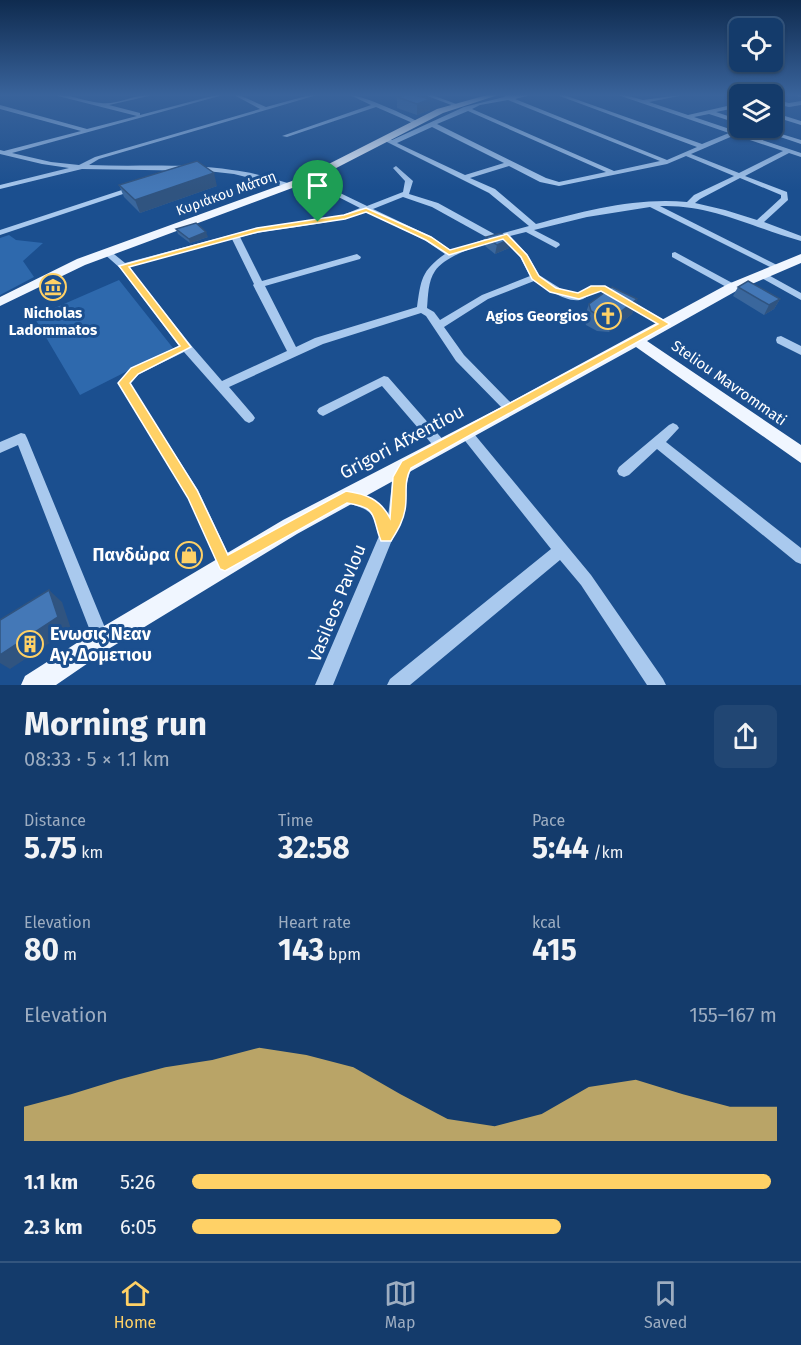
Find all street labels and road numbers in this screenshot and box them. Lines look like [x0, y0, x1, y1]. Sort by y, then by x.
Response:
street label: Κυριάκου Μάτση [174, 168, 278, 219]
street label: Steliou Mavrommati [668, 337, 790, 429]
street label: Grigori Afxentiou [336, 400, 468, 484]
street label: Vasileos Pavlou [303, 541, 371, 665]

